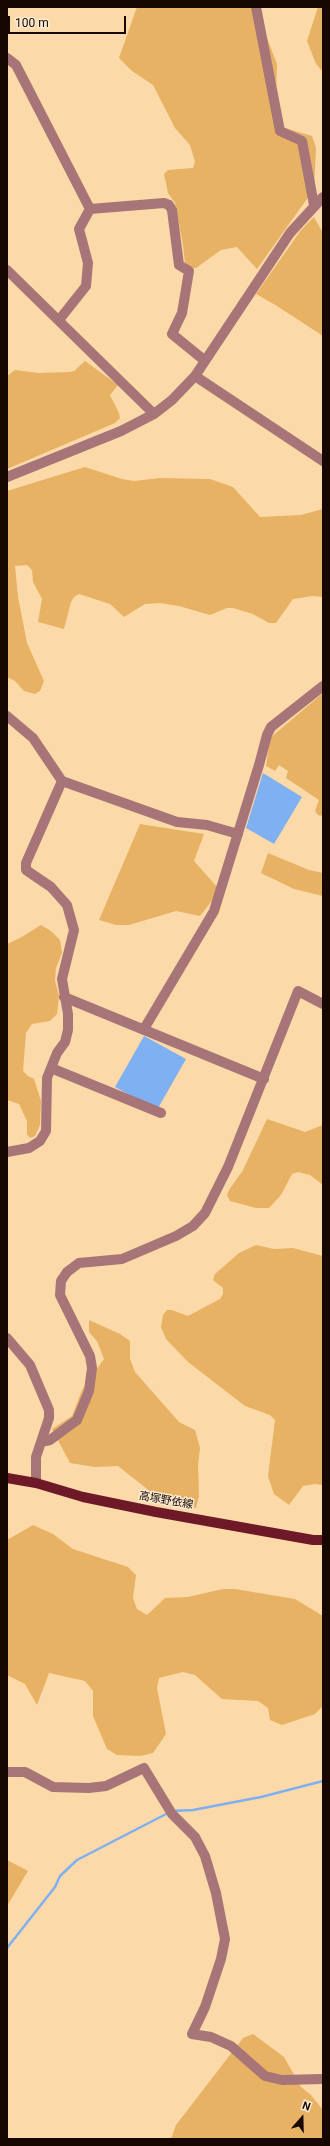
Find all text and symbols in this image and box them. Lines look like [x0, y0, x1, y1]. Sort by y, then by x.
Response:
scale bar [10, 8, 128, 34]
text: 100 m [15, 16, 49, 30]
street label: 高塚野依線 [138, 1490, 194, 1512]
north arrow [282, 2098, 322, 2138]
text: N [300, 2099, 312, 2114]

